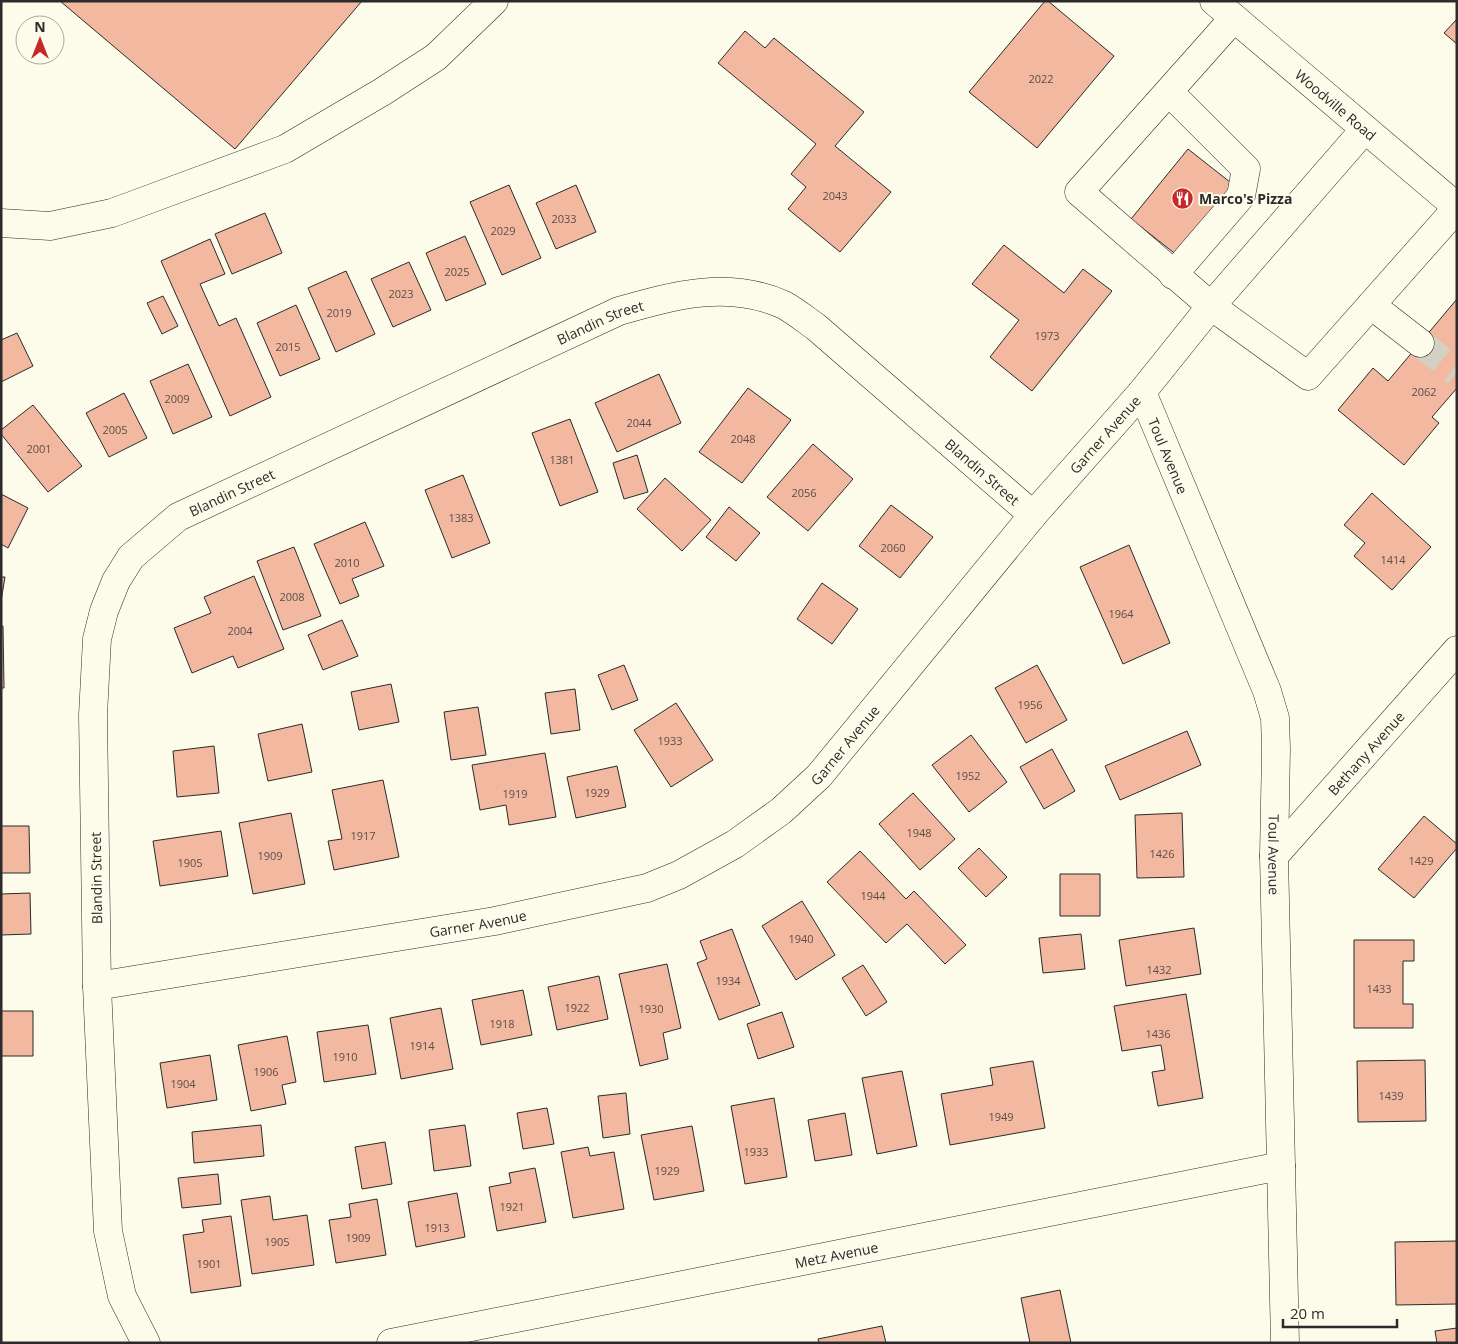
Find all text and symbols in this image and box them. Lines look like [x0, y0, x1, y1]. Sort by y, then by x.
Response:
north arrow [15, 15, 65, 65]
text: N [34, 17, 46, 36]
street label: Woodville Road [1291, 65, 1381, 144]
house number: 2022 [1028, 71, 1054, 86]
restaurant icon: Marco's Pizza [1171, 186, 1195, 210]
house number: 2043 [822, 188, 848, 203]
place label: Marco's Pizza [1199, 189, 1292, 208]
house number: 2033 [551, 211, 577, 226]
house number: 2029 [490, 223, 516, 238]
house number: 2025 [444, 264, 470, 279]
house number: 2023 [388, 286, 414, 301]
street label: Blandin Street [554, 295, 645, 348]
house number: 2019 [326, 305, 352, 320]
house number: 1973 [1034, 328, 1060, 343]
house number: 2015 [275, 339, 301, 354]
house number: 2062 [1411, 384, 1437, 399]
house number: 2009 [164, 391, 190, 406]
street label: Garner Avenue [1065, 391, 1144, 477]
house number: 2044 [626, 415, 652, 430]
street label: Toul Avenue [1144, 415, 1193, 497]
house number: 2005 [102, 422, 128, 437]
house number: 2048 [730, 431, 756, 446]
street label: Blandin Street [942, 434, 1024, 509]
house number: 2001 [26, 441, 52, 456]
house number: 1381 [549, 452, 575, 467]
street label: Blandin Street [186, 464, 278, 520]
house number: 2056 [791, 485, 817, 500]
house number: 1383 [448, 510, 474, 525]
house number: 2060 [880, 540, 906, 555]
house number: 1414 [1380, 552, 1406, 567]
house number: 2010 [334, 555, 360, 570]
house number: 2008 [279, 589, 305, 604]
house number: 1964 [1108, 606, 1134, 621]
house number: 2004 [227, 623, 253, 638]
house number: 1956 [1017, 697, 1043, 712]
street label: Garner Avenue [806, 701, 883, 789]
street label: Bethany Avenue [1323, 707, 1408, 799]
house number: 1933 [657, 733, 683, 748]
house number: 1952 [955, 768, 981, 783]
house number: 1929 [584, 785, 610, 800]
house number: 1919 [502, 786, 528, 801]
street label: Toul Avenue [1264, 814, 1284, 895]
house number: 1948 [906, 825, 932, 840]
house number: 1917 [350, 828, 376, 843]
street label: Blandin Street [86, 832, 106, 924]
house number: 1426 [1149, 846, 1175, 861]
house number: 1909 [257, 848, 283, 863]
house number: 1429 [1408, 853, 1434, 868]
house number: 1905 [177, 855, 203, 870]
house number: 1944 [860, 888, 886, 903]
street label: Garner Avenue [428, 905, 528, 941]
house number: 1940 [788, 931, 814, 946]
house number: 1432 [1146, 962, 1172, 977]
house number: 1934 [715, 973, 741, 988]
house number: 1433 [1366, 981, 1392, 996]
house number: 1922 [564, 1000, 590, 1015]
house number: 1930 [638, 1001, 664, 1016]
house number: 1918 [489, 1016, 515, 1031]
house number: 1436 [1145, 1026, 1171, 1041]
house number: 1914 [409, 1038, 435, 1053]
house number: 1910 [332, 1049, 358, 1064]
house number: 1906 [253, 1064, 279, 1079]
house number: 1904 [170, 1076, 196, 1091]
house number: 1439 [1378, 1088, 1404, 1103]
house number: 1949 [988, 1109, 1014, 1124]
house number: 1933 [743, 1144, 769, 1159]
house number: 1929 [654, 1163, 680, 1178]
house number: 1921 [499, 1199, 525, 1214]
house number: 1913 [424, 1220, 450, 1235]
house number: 1909 [345, 1230, 371, 1245]
house number: 1905 [264, 1234, 290, 1249]
street label: Metz Avenue [793, 1237, 880, 1272]
house number: 1901 [196, 1256, 222, 1271]
scale bar [1283, 1296, 1397, 1328]
text: 20 m [1290, 1303, 1325, 1323]

